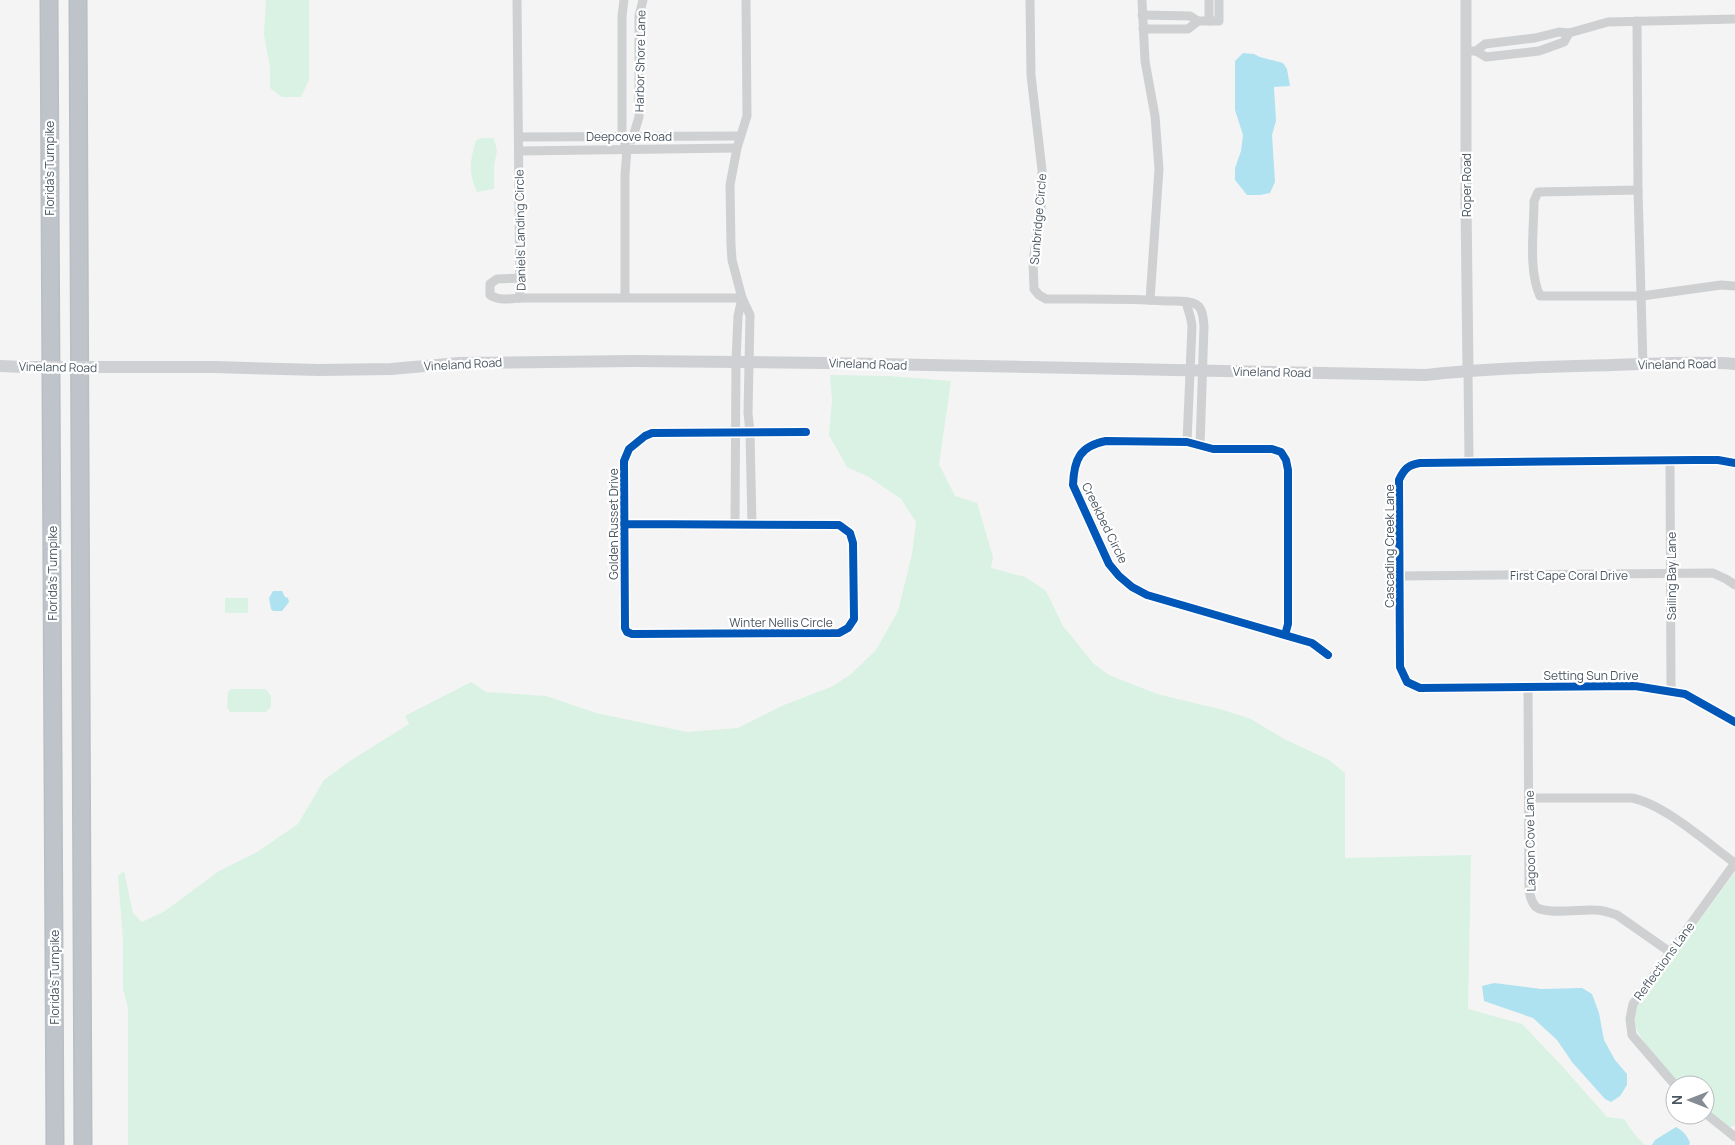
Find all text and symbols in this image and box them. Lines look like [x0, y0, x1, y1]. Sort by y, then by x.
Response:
street label: Harbor Shore Lane [631, 10, 649, 112]
street label: Florida's Turnpike [41, 121, 58, 215]
street label: Deepcove Road [586, 128, 672, 145]
street label: Roper Road [1458, 153, 1475, 217]
street label: Daniels Landing Circle [510, 169, 530, 291]
street label: Sunbridge Circle [1026, 173, 1050, 265]
street label: Vineland Road [423, 353, 503, 375]
street label: Vineland Road [829, 354, 907, 374]
street label: Vineland Road [1638, 355, 1716, 373]
street label: Vineland Road [19, 358, 97, 376]
street label: Vineland Road [1233, 363, 1311, 381]
street label: Golden Russet Drive [605, 468, 622, 580]
street label: Creekbed Circle [1078, 480, 1132, 566]
street label: Cascading Creek Lane [1381, 484, 1398, 608]
street label: Florida's Turnpike [44, 526, 61, 620]
street label: Sailing Bay Lane [1663, 532, 1680, 620]
street label: First Cape Coral Drive [1510, 567, 1628, 584]
street label: Winter Nellis Circle [729, 614, 833, 631]
street label: Setting Sun Drive [1544, 667, 1638, 684]
street label: Lagoon Cove Lane [1521, 790, 1539, 892]
street label: Reflections Lane [1630, 918, 1698, 1004]
street label: Florida's Turnpike [46, 930, 63, 1024]
north arrow [1665, 1075, 1715, 1125]
text: N [1667, 1095, 1686, 1105]

